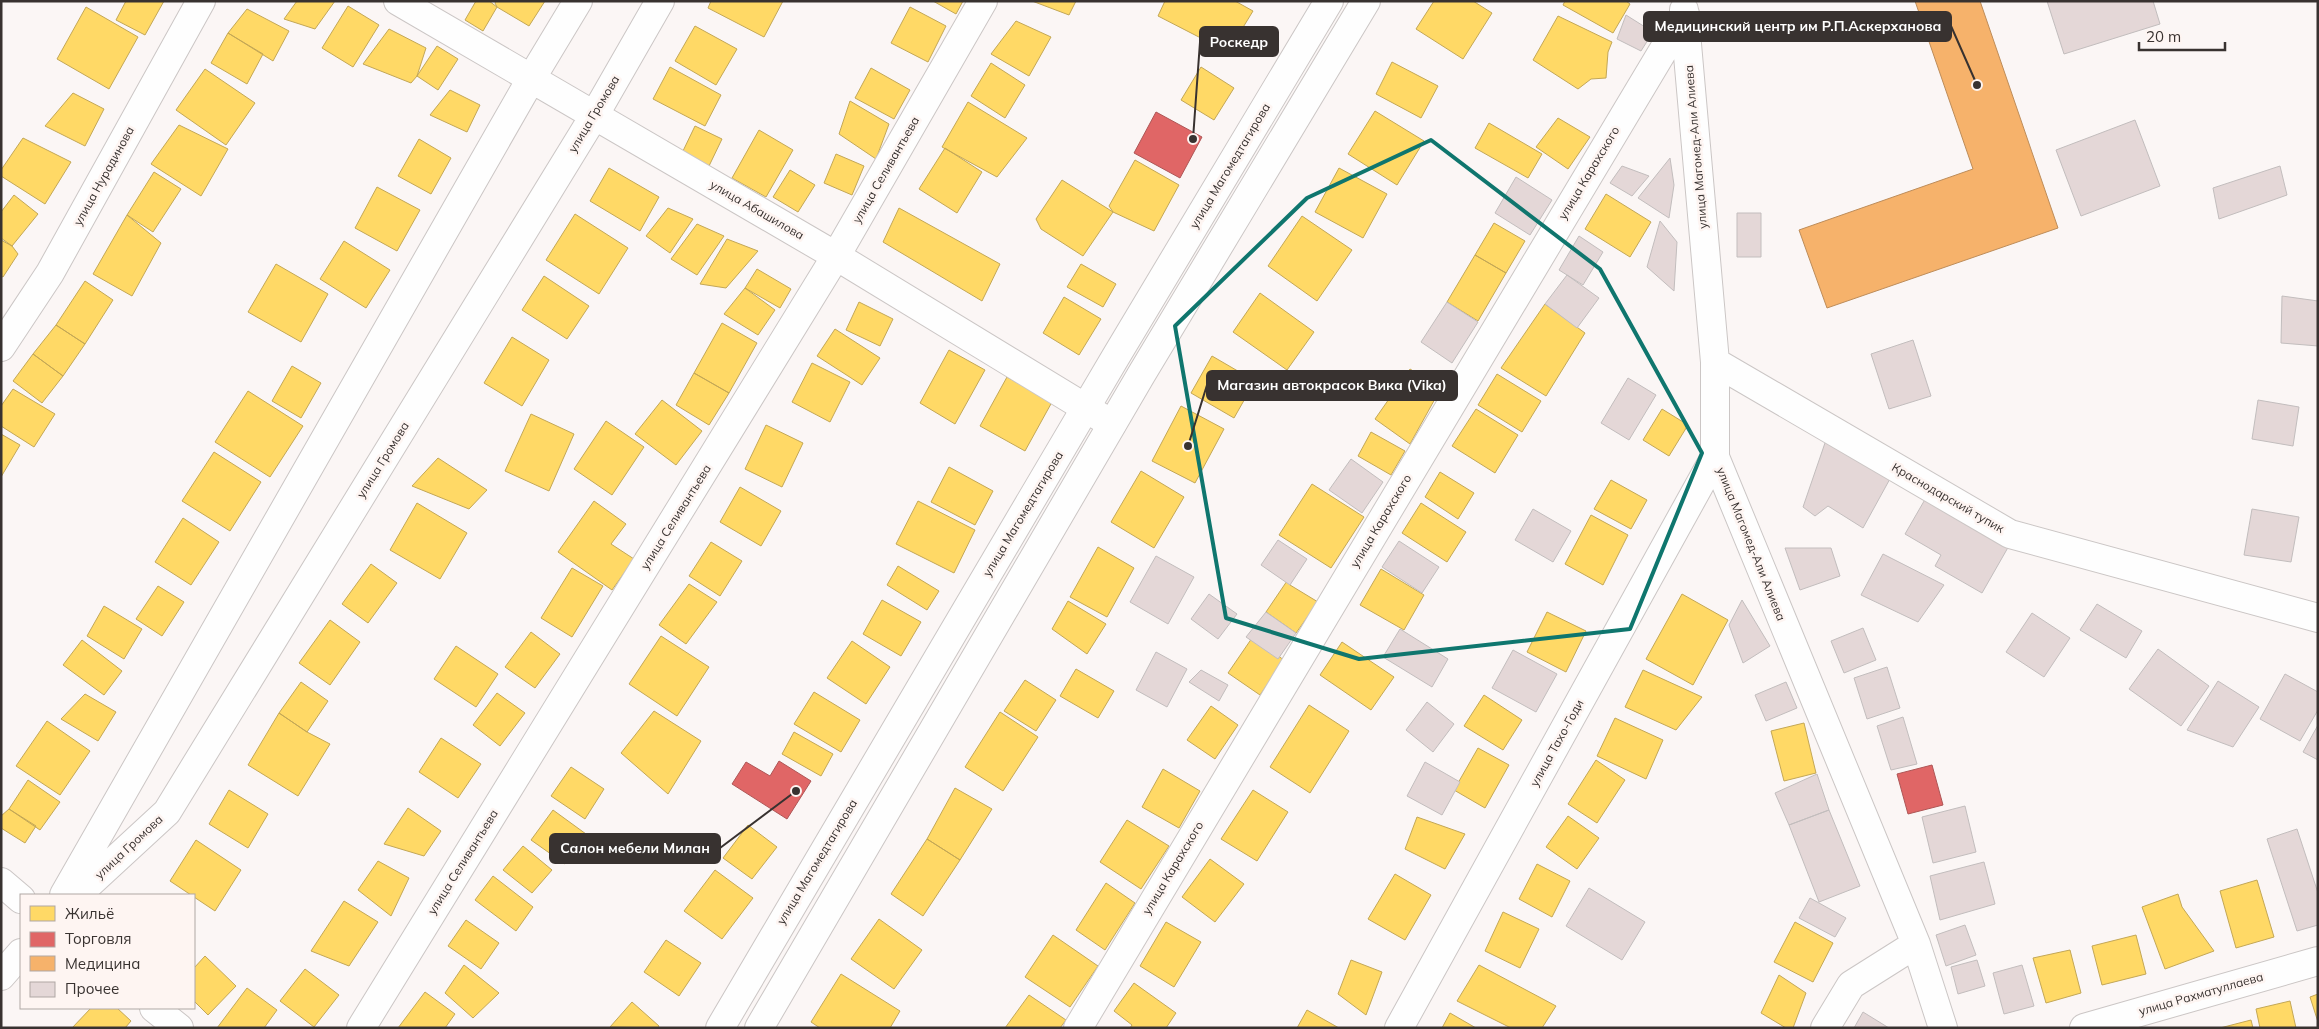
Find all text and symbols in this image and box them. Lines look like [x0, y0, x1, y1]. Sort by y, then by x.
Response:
callout: Медицинский центр им Р.П.Аскерханова [1644, 12, 1951, 41]
text: Медицинский центр им Р.П.Аскерханова [1655, 17, 1941, 35]
scale bar [2139, 20, 2225, 52]
callout: Роскедр [1200, 27, 1278, 56]
text: 20 m [2146, 27, 2181, 46]
text: Роскедр [1210, 33, 1268, 51]
street label: улица Магомед-Али Алиева [1681, 64, 1710, 230]
street label: улица Громова [565, 73, 622, 155]
street label: улица Магомедтагирова [1186, 100, 1273, 231]
street label: улица Селивантьева [849, 114, 922, 226]
street label: улица Карахского [1555, 123, 1622, 222]
street label: улица Нурадинова [70, 124, 137, 228]
street label: улица Абашилова [708, 177, 807, 243]
callout: Магазин автокрасок Вика (Vika) [1207, 371, 1457, 400]
text: Магазин автокрасок Вика (Vika) [1217, 376, 1447, 394]
street label: улица Громова [353, 419, 412, 501]
street label: улица Магомедтагирова [979, 448, 1066, 579]
street label: Краснодарский тупик [1889, 459, 2008, 536]
street label: улица Селивантьева [637, 461, 714, 572]
street label: улица Магомед-Али Алиева [1714, 465, 1789, 623]
street label: улица Карахского [1347, 471, 1414, 570]
street label: улица Тахо-Годи [1526, 697, 1587, 789]
street label: улица Магомедтагирова [773, 796, 860, 927]
street label: улица Селивантьева [424, 806, 501, 917]
street label: улица Громова [92, 811, 166, 882]
street label: улица Карахского [1139, 818, 1206, 917]
callout: Салон мебели Милан [550, 834, 720, 863]
text: Салон мебели Милан [560, 839, 710, 857]
legend [20, 894, 195, 1009]
text: Жильё [65, 904, 114, 923]
text: Торговля [65, 929, 132, 948]
text: Медицина [65, 954, 140, 973]
street label: улица Рахматуллаева [2137, 969, 2265, 1018]
text: Прочее [65, 979, 119, 998]

